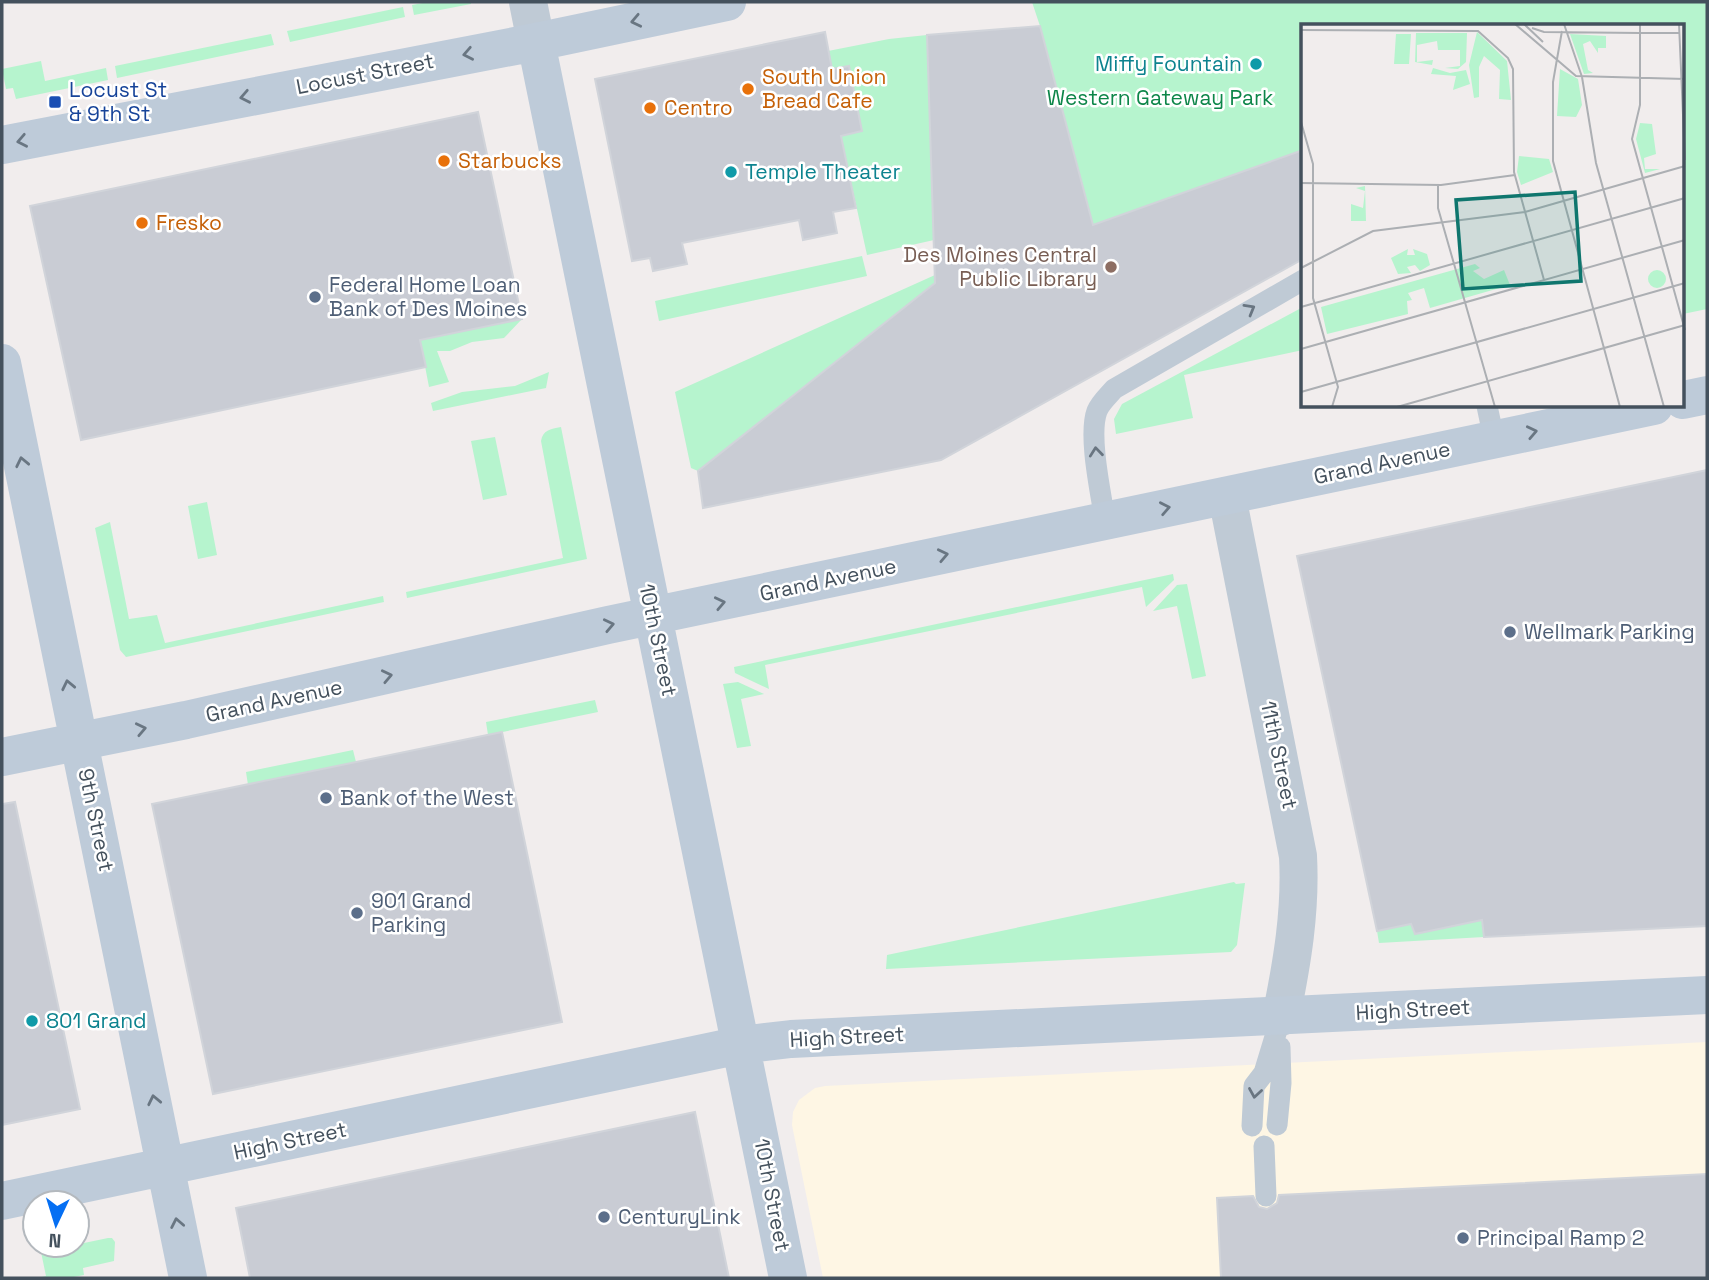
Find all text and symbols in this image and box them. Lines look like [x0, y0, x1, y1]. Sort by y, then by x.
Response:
one-way arrow [630, 12, 642, 27]
inset map [1301, 24, 1684, 408]
one-way arrow [462, 46, 474, 61]
street label: Locust Street [294, 47, 436, 100]
place label: Miffy Fountain [1095, 50, 1242, 77]
marker: Miffy Fountain [1248, 56, 1264, 72]
place label: South Union Bread Cafe [762, 63, 887, 114]
place label: Locust St & 9th St [69, 76, 167, 127]
marker: South Union Bread Cafe [740, 81, 756, 97]
park label: Western Gateway Park [1047, 84, 1273, 111]
one-way arrow [239, 89, 251, 104]
marker: Locust St & 9th St [47, 94, 63, 110]
place label: Centro [664, 94, 733, 121]
marker: Centro [642, 100, 658, 116]
one-way arrow [16, 132, 28, 147]
place label: Starbucks [458, 147, 562, 174]
marker: Starbucks [436, 153, 452, 169]
place label: Temple Theater [745, 158, 900, 185]
marker: Temple Theater [723, 164, 739, 180]
place label: Fresko [156, 209, 222, 236]
marker: Fresko [134, 215, 150, 231]
place label: Des Moines Central Public Library [903, 241, 1097, 292]
marker: Des Moines Central Public Library [1103, 259, 1119, 275]
place label: Federal Home Loan Bank of Des Moines [329, 271, 527, 322]
marker: Federal Home Loan Bank of Des Moines [307, 289, 323, 305]
one-way arrow [1243, 305, 1256, 318]
one-way arrow [1526, 425, 1538, 440]
street label: Grand Avenue [1311, 435, 1453, 490]
one-way arrow [1089, 447, 1104, 458]
one-way arrow [16, 456, 31, 468]
one-way arrow [1159, 501, 1171, 516]
one-way arrow [937, 548, 949, 563]
street label: Grand Avenue [757, 552, 899, 607]
street label: 10th Street [633, 581, 684, 699]
one-way arrow [714, 596, 726, 611]
place label: Wellmark Parking [1524, 618, 1695, 645]
one-way arrow [603, 619, 615, 634]
marker: Wellmark Parking [1502, 624, 1518, 640]
one-way arrow [381, 669, 393, 684]
street label: Grand Avenue [203, 673, 345, 728]
one-way arrow [62, 679, 77, 691]
street label: 11th Street [1255, 698, 1304, 811]
one-way arrow [135, 723, 147, 738]
street label: 9th Street [72, 766, 121, 874]
place label: Bank of the West [340, 784, 514, 811]
marker: Bank of the West [318, 790, 334, 806]
place label: 901 Grand Parking [371, 887, 471, 938]
marker: 901 Grand Parking [349, 905, 365, 921]
street label: High Street [1355, 993, 1471, 1026]
place label: 801 Grand [46, 1007, 147, 1034]
marker: 801 Grand [24, 1013, 40, 1029]
street label: High Street [789, 1020, 905, 1053]
one-way arrow [1248, 1088, 1263, 1099]
one-way arrow [147, 1094, 162, 1106]
street label: High Street [231, 1115, 349, 1166]
street label: 10th Street [748, 1136, 797, 1254]
north arrow [21, 1189, 91, 1259]
place label: CenturyLink [618, 1203, 741, 1230]
marker: CenturyLink [596, 1209, 612, 1225]
one-way arrow [170, 1217, 185, 1229]
place label: Principal Ramp 2 [1477, 1224, 1644, 1251]
text: N [48, 1228, 62, 1253]
marker: Principal Ramp 2 [1455, 1230, 1471, 1246]

